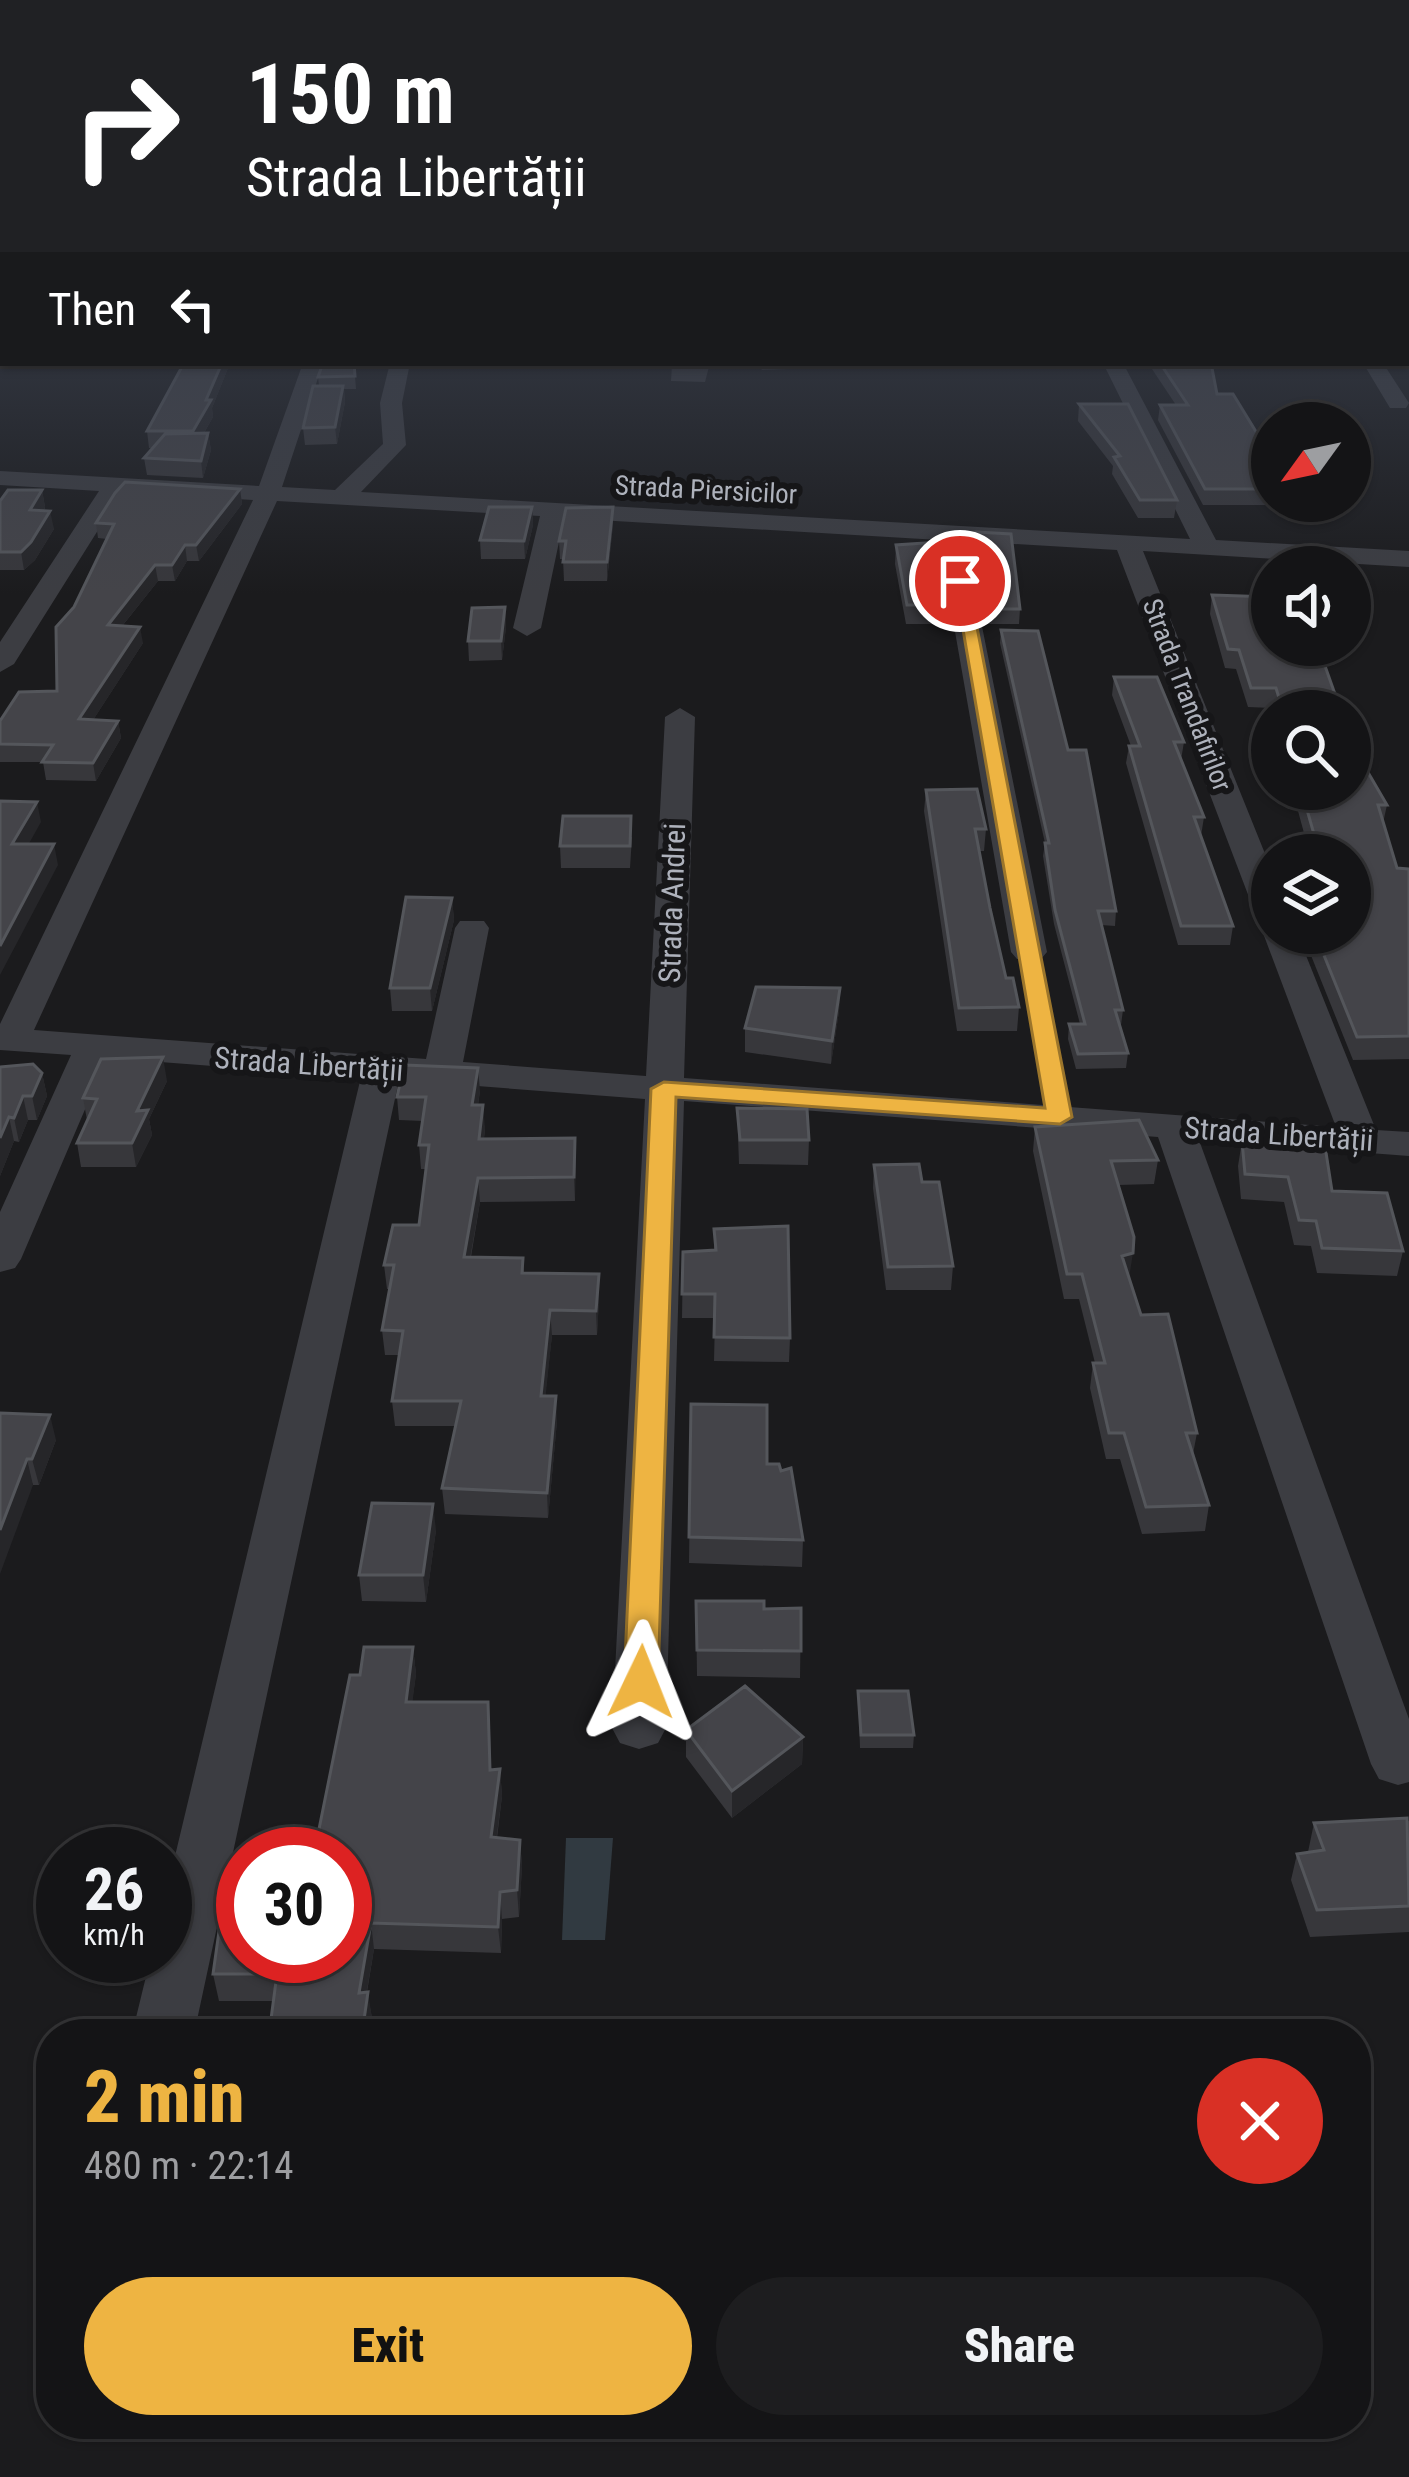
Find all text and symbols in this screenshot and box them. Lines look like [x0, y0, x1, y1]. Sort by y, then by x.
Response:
text: 150 m [246, 45, 455, 144]
icon: right [48, 48, 204, 204]
text: Strada Libertății [246, 146, 587, 209]
icon: left [160, 276, 226, 342]
text: Then [48, 283, 136, 336]
north arrow [1251, 402, 1371, 522]
map controls [1251, 402, 1371, 954]
street label: Strada Piersicilor [614, 469, 798, 511]
pin [909, 530, 1011, 632]
button: sound [1251, 546, 1371, 666]
icon: arrive [927, 548, 993, 614]
street label: Strada Trandafirilor [1136, 594, 1238, 796]
button: search [1251, 690, 1371, 810]
street label: Strada Andrei [652, 822, 692, 984]
button: layers [1251, 834, 1371, 954]
street label: Strada Libertății [213, 1040, 405, 1089]
street label: Strada Libertății [1183, 1110, 1375, 1159]
position arrow [578, 1619, 704, 1745]
speed limit sign: 30 [216, 1827, 372, 1983]
text: 26 [84, 1854, 144, 1925]
text: km/h [83, 1917, 145, 1952]
text: 2 min [84, 2055, 245, 2140]
button: close [1197, 2058, 1323, 2184]
text: 480 m · 22:14 [84, 2143, 294, 2189]
button: Exit [84, 2277, 692, 2415]
button: Share [716, 2277, 1323, 2415]

